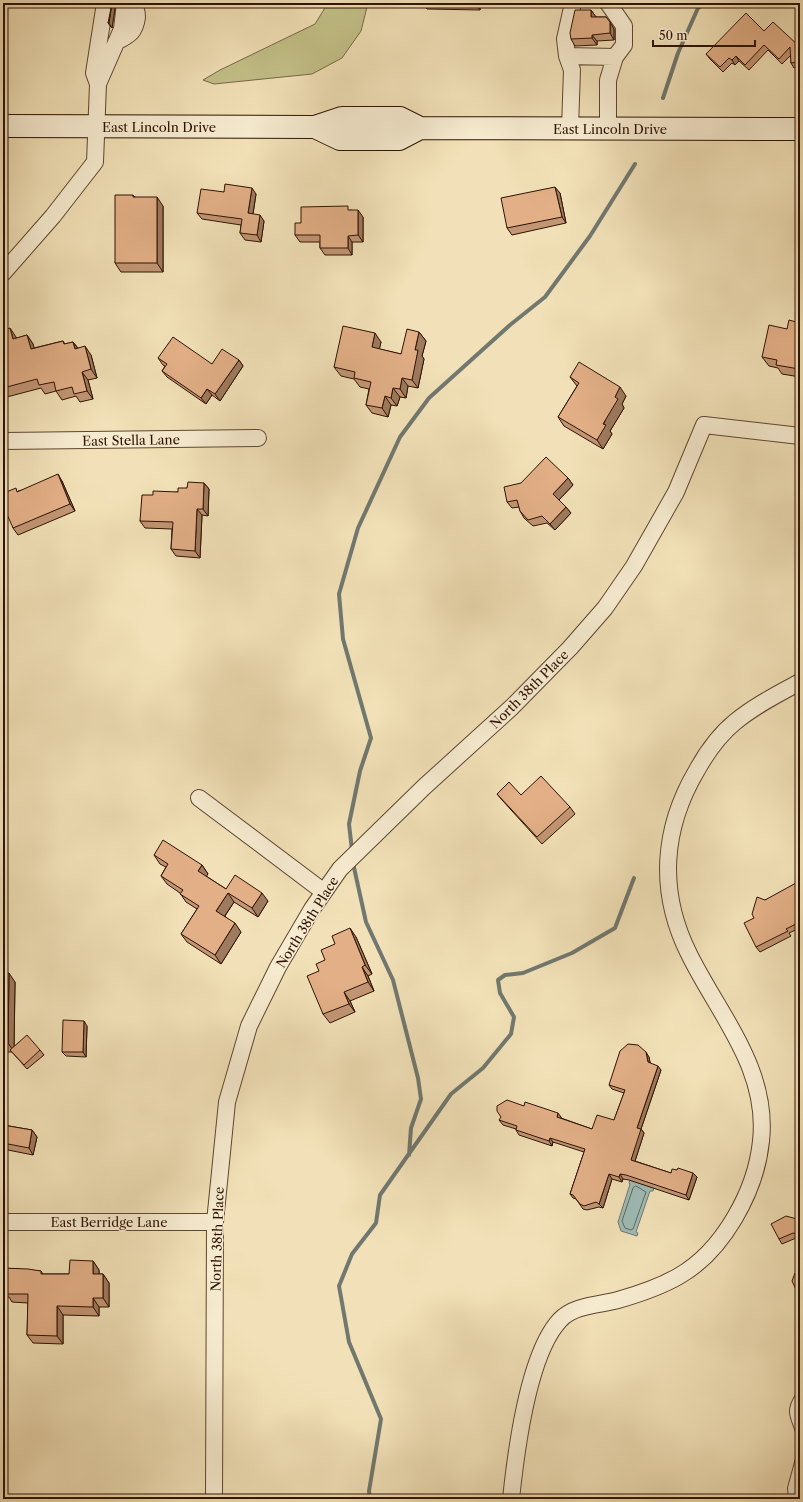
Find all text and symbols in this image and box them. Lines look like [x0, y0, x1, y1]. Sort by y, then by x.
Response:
scale bar [653, 22, 755, 48]
text: 50 m [659, 28, 688, 43]
street label: East Lincoln Drive [102, 119, 216, 135]
street label: East Lincoln Drive [553, 121, 667, 137]
street label: East Stella Lane [82, 431, 180, 449]
street label: North 38th Place [486, 646, 572, 732]
street label: North 38th Place [273, 873, 341, 971]
street label: North 38th Place [207, 1186, 227, 1292]
street label: East Berridge Lane [51, 1214, 167, 1230]

